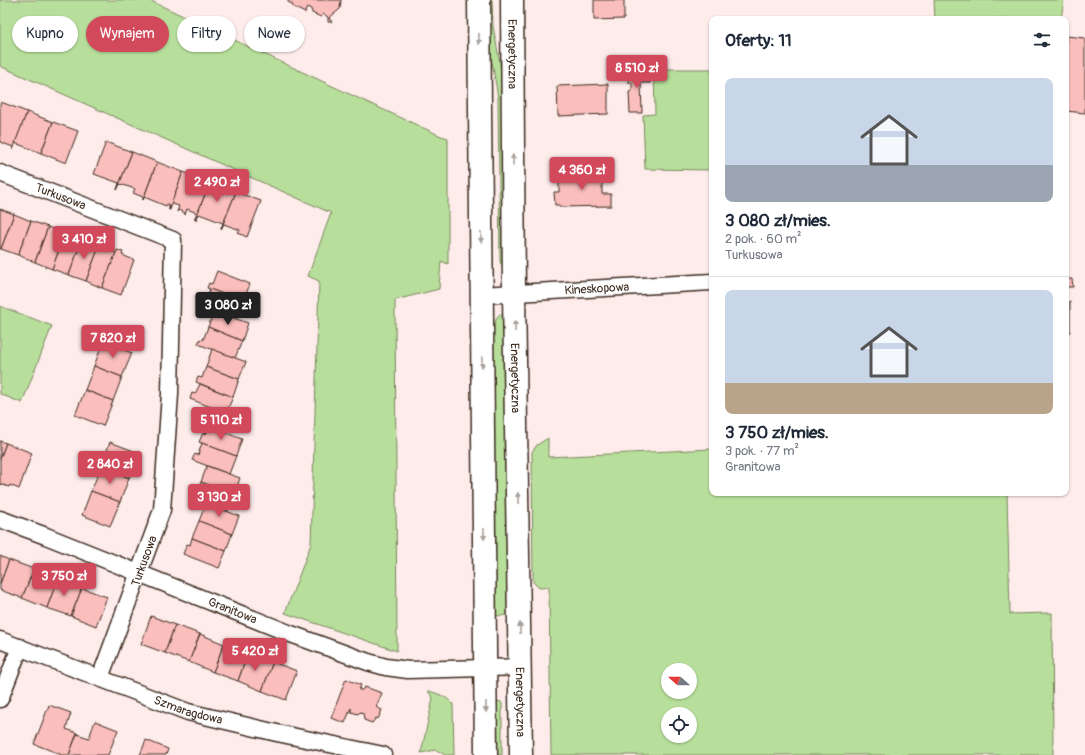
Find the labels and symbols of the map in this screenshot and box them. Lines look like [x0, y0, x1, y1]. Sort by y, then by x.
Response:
street label: Energetyczna [504, 19, 520, 89]
one-way arrow [476, 33, 482, 46]
pin: 8 510 zł [596, 55, 678, 89]
one-way arrow [510, 153, 516, 166]
pin: 4 360 zł [541, 157, 623, 191]
pin: 2 490 zł [176, 169, 258, 203]
street label: Turkusowa [33, 180, 88, 214]
pin: 3 410 zł [43, 226, 125, 260]
one-way arrow [478, 231, 484, 244]
street label: Kineskopowa [564, 280, 630, 298]
pin: 3 080 zł [187, 292, 269, 326]
one-way arrow [512, 319, 518, 332]
pin: 7 820 zł [72, 325, 154, 359]
street label: Energetyczna [507, 343, 523, 413]
one-way arrow [479, 356, 485, 369]
pin: 5 110 zł [180, 407, 262, 441]
pin: 2 840 zł [69, 451, 151, 485]
pin: 3 130 zł [178, 484, 260, 518]
one-way arrow [515, 491, 521, 504]
one-way arrow [481, 528, 487, 541]
street label: Turkusowa [128, 533, 161, 589]
pin: 3 750 zł [23, 563, 105, 597]
street label: Granitowa [206, 595, 259, 628]
one-way arrow [516, 622, 523, 634]
pin: 5 420 zł [214, 638, 296, 672]
north arrow [661, 663, 697, 699]
street label: Energetyczna [512, 667, 528, 737]
street label: Szmaragdowa [152, 693, 224, 728]
one-way arrow [483, 701, 489, 714]

